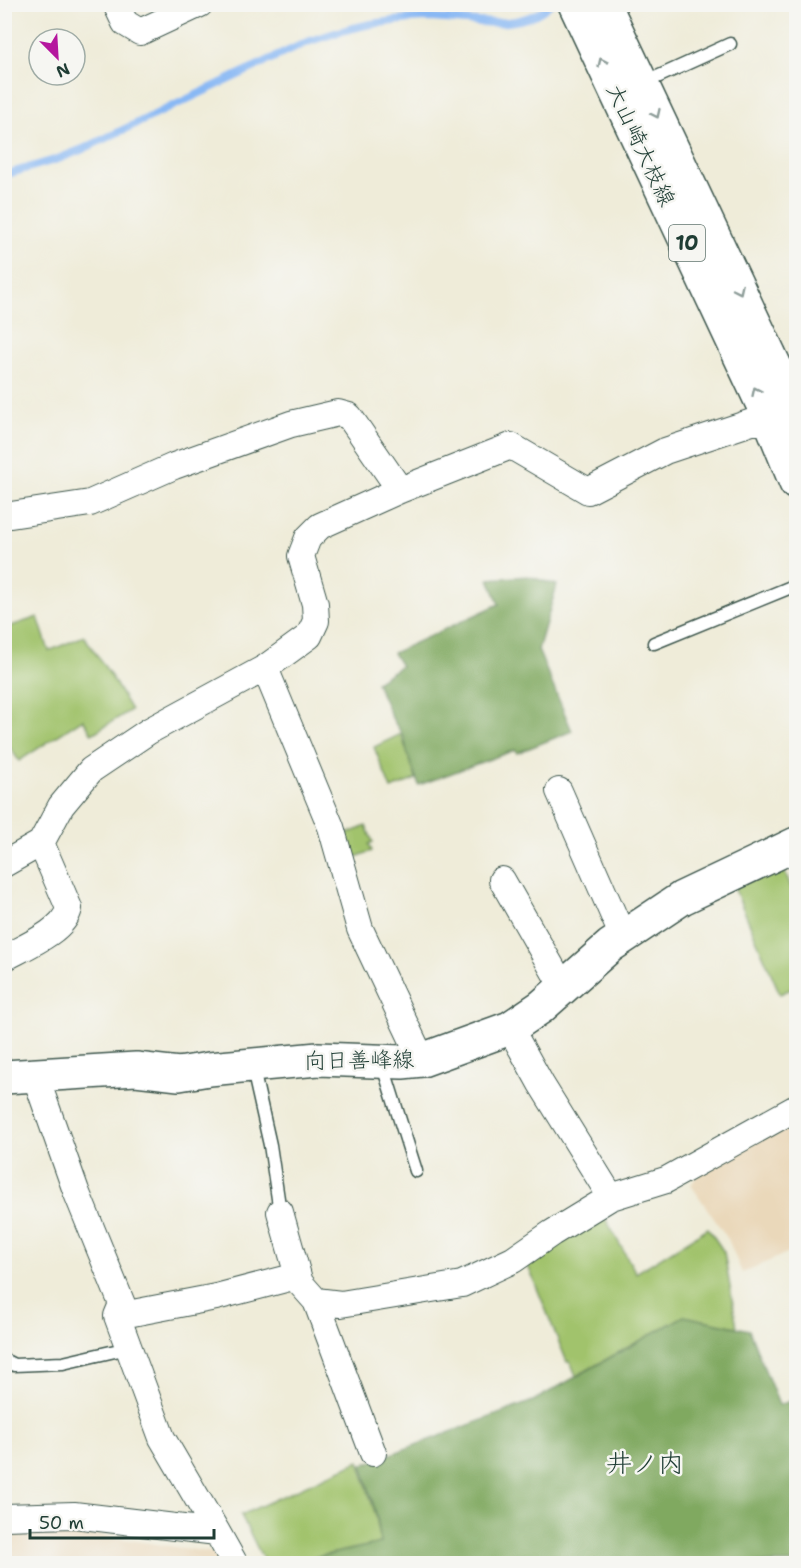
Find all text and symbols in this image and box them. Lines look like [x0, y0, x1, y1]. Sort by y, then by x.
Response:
north arrow [27, 27, 87, 87]
text: N [53, 58, 73, 82]
one-way arrow [597, 58, 609, 69]
street label: 大山崎大枝線 [600, 79, 682, 211]
one-way arrow [648, 108, 660, 119]
road number: 10 [669, 225, 705, 261]
one-way arrow [732, 284, 744, 295]
one-way arrow [751, 386, 763, 397]
street label: 向日善峰線 [304, 1045, 414, 1075]
district label: 井ノ内 [606, 1445, 684, 1480]
scale bar [30, 1502, 214, 1540]
text: 50 m [39, 1511, 84, 1535]

